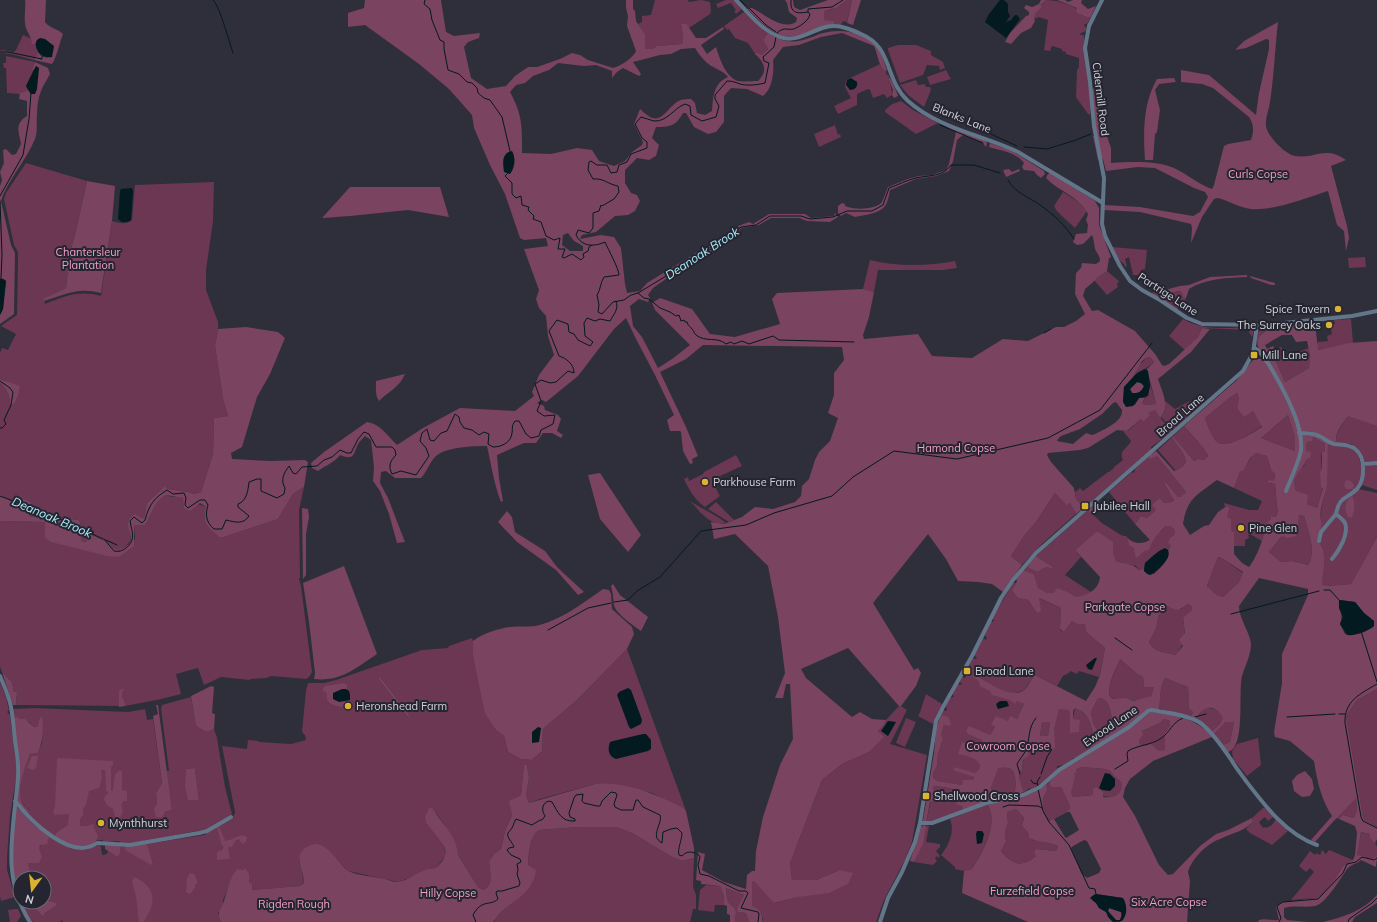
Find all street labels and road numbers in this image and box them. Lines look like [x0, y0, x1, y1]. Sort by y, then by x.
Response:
street label: Cidermill Road [1090, 61, 1112, 137]
street label: Blanks Lane [931, 100, 993, 136]
street label: Partrige Lane [1135, 269, 1201, 319]
street label: Broad Lane [1153, 390, 1207, 440]
street label: Ewood Lane [1080, 703, 1140, 749]

